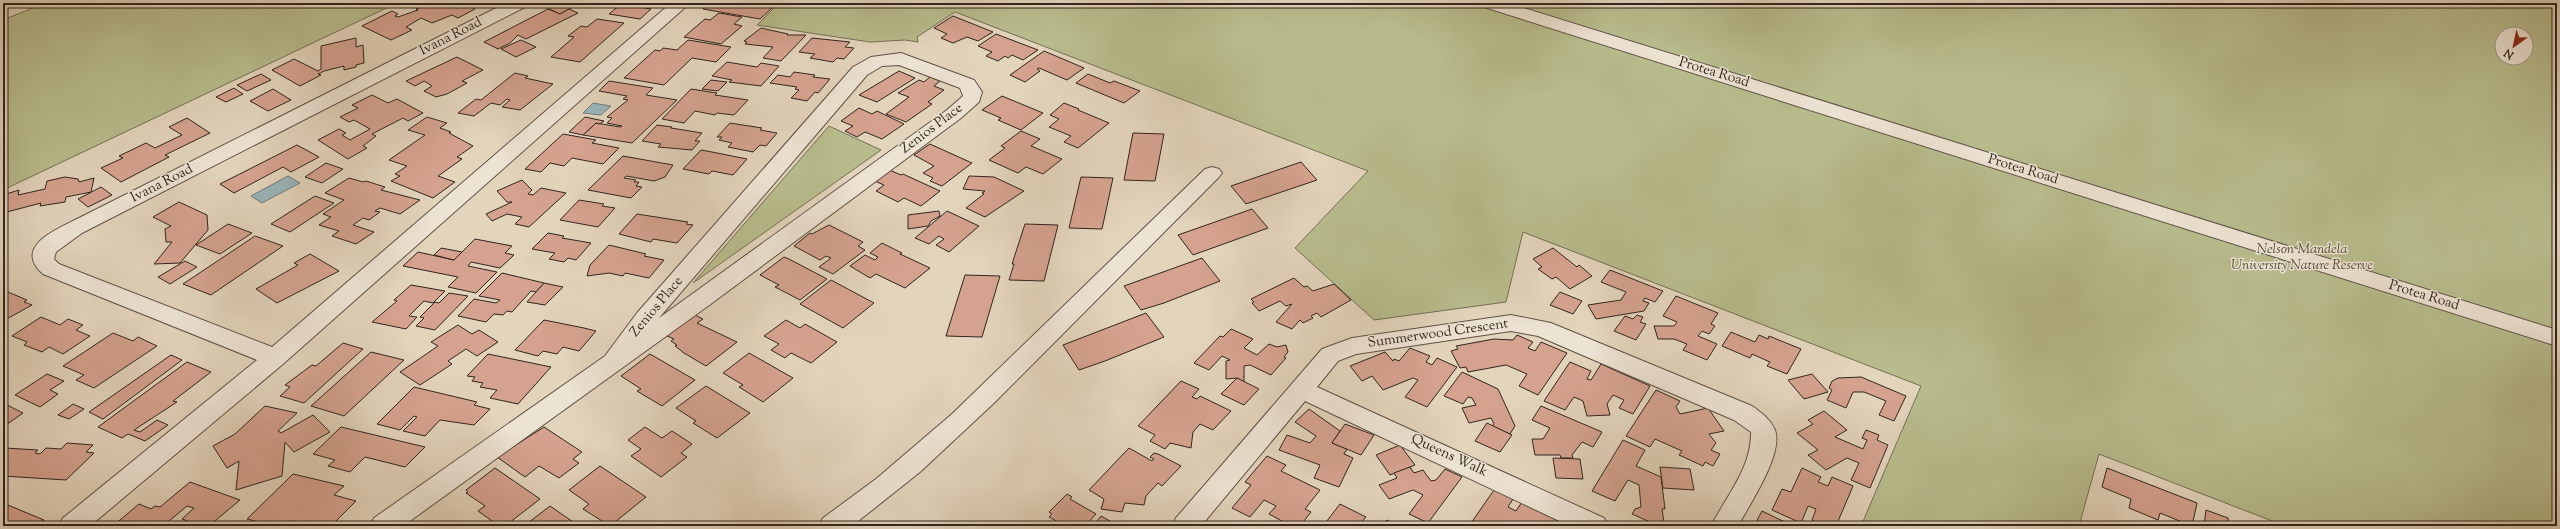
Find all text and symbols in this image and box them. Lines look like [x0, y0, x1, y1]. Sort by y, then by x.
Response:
street label: Ivana Road [416, 13, 486, 61]
north arrow [2494, 26, 2534, 66]
text: N [2501, 44, 2518, 63]
street label: Protea Road [1676, 53, 1752, 93]
street label: Zenios Place [897, 99, 967, 159]
street label: Protea Road [1985, 150, 2061, 190]
street label: Ivana Road [127, 160, 197, 208]
park label: Nelson Mandela University Nature Reserve [2231, 240, 2373, 276]
street label: Zenios Place [626, 272, 688, 342]
street label: Protea Road [2386, 276, 2462, 316]
street label: Summerwood Crescent [1366, 314, 1510, 354]
street label: Queens Walk [1407, 430, 1491, 483]

